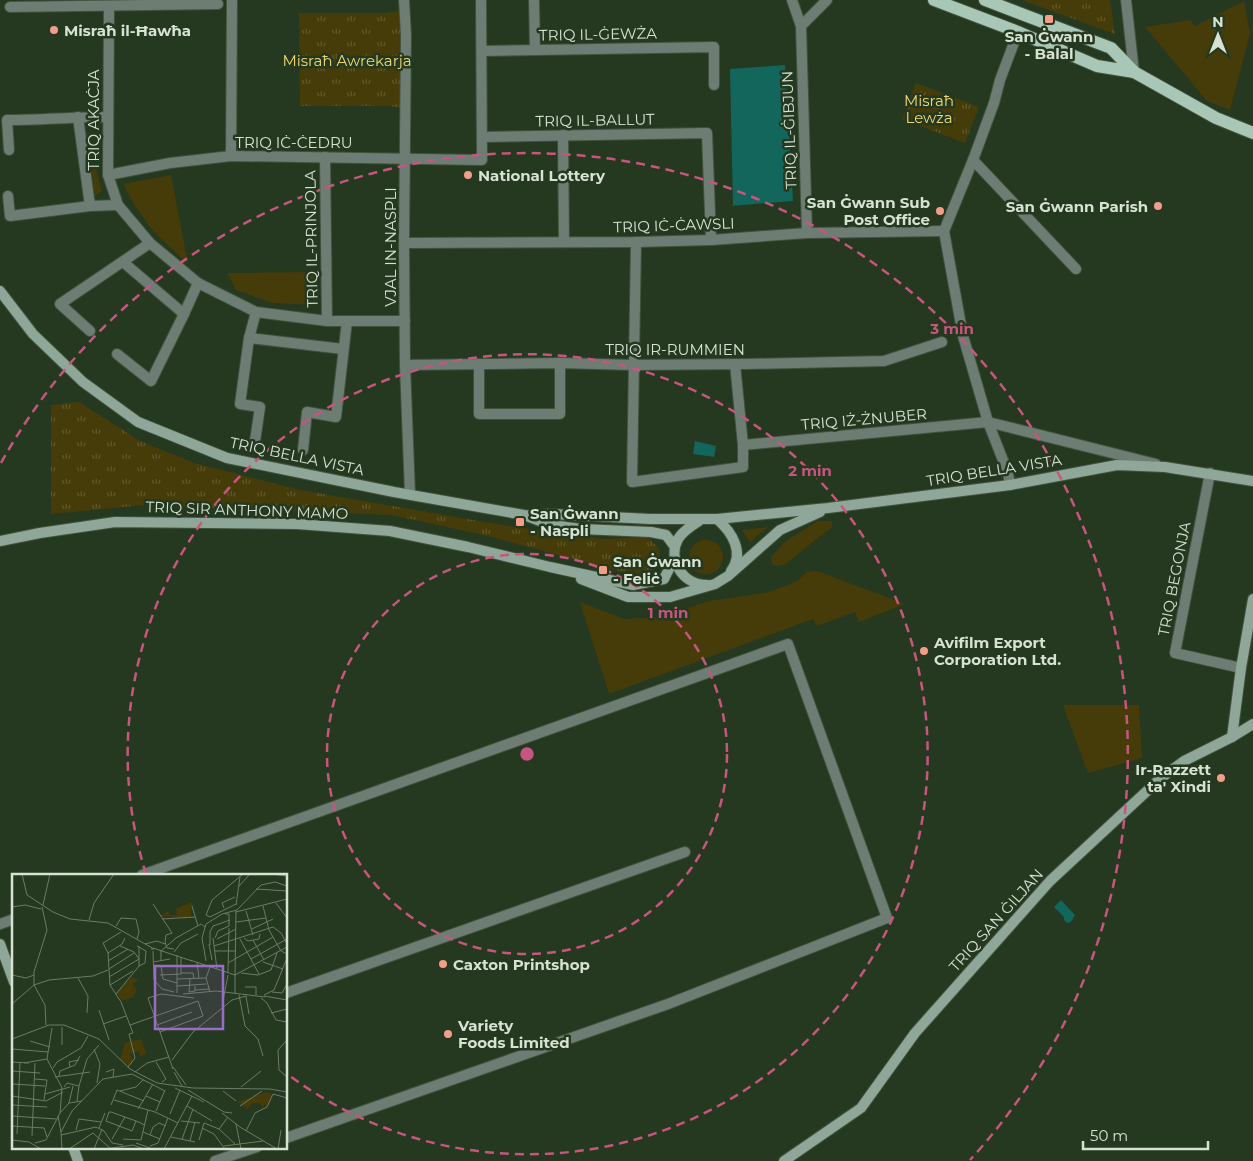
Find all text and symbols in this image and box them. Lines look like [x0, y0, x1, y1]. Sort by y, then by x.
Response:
north arrow [1193, 10, 1243, 60]
marker: San Ġwann - Balal [1043, 13, 1055, 25]
text: N [1212, 13, 1224, 31]
place label: Misraħ il-Ħawħa [64, 21, 191, 40]
street label: TRIQ IL-ĠEWŻA [539, 23, 657, 45]
marker: Misraħ il-Ħawħa [48, 24, 60, 36]
place label: San Ġwann - Balal [1005, 27, 1093, 63]
park label: Misraħ Awrekarja [282, 51, 412, 70]
street label: TRIQ AKAĊJA [84, 69, 103, 170]
street label: TRIQ IL-ĠIBJUN [777, 70, 801, 190]
park label: Misraħ Lewża [904, 91, 954, 127]
street label: TRIQ IL-BALLUT [535, 109, 655, 131]
street label: TRIQ IĊ-ĊEDRU [235, 133, 353, 152]
place label: National Lottery [478, 166, 606, 185]
marker: National Lottery [462, 169, 474, 181]
street label: TRIQ IL-PRINJOLA [300, 170, 322, 308]
street label: VJAL IN-NASPLI [381, 187, 400, 307]
place label: San Ġwann Sub Post Office [807, 193, 930, 229]
place label: San Ġwann Parish [1006, 197, 1148, 216]
marker: San Ġwann Parish [1152, 200, 1164, 212]
marker: San Ġwann Sub Post Office [934, 205, 946, 217]
street label: TRIQ IĊ-ĊAWSLI [613, 213, 735, 237]
text: 3 min [929, 319, 974, 338]
street label: TRIQ IR-RUMMIEN [605, 340, 745, 359]
street label: TRIQ IŻ-ŻNUBER [800, 404, 928, 434]
street label: TRIQ BELLA VISTA [228, 432, 366, 480]
street label: TRIQ BELLA VISTA [925, 450, 1063, 490]
text: 2 min [788, 461, 832, 480]
street label: TRIQ SIR ANTHONY MAMO [145, 497, 349, 523]
place label: San Ġwann - Naspli [530, 504, 619, 540]
marker: San Ġwann - Naspli [514, 516, 526, 528]
street label: TRIQ BEGONJA [1154, 520, 1194, 638]
place label: San Ġwann - Feliċ [613, 552, 702, 588]
marker: San Ġwann - Feliċ [597, 564, 609, 576]
text: 1 min [648, 603, 688, 622]
place label: Avifilm Export Corporation Ltd. [933, 633, 1061, 669]
marker: Avifilm Export Corporation Ltd. [918, 645, 930, 657]
centre of rings [518, 745, 536, 763]
place label: Ir-Razzett ta' Xindi [1135, 760, 1211, 796]
marker: Ir-Razzett ta' Xindi [1215, 772, 1227, 784]
street label: TRIQ SAN ĠILJAN [945, 865, 1047, 975]
inset map [12, 874, 288, 1148]
place label: Caxton Printshop [453, 955, 590, 974]
marker: Caxton Printshop [437, 958, 449, 970]
place label: Variety Foods Limited [457, 1016, 570, 1052]
marker: Variety Foods Limited [442, 1028, 454, 1040]
scale bar [1083, 1118, 1208, 1150]
text: 50 m [1090, 1126, 1128, 1145]

